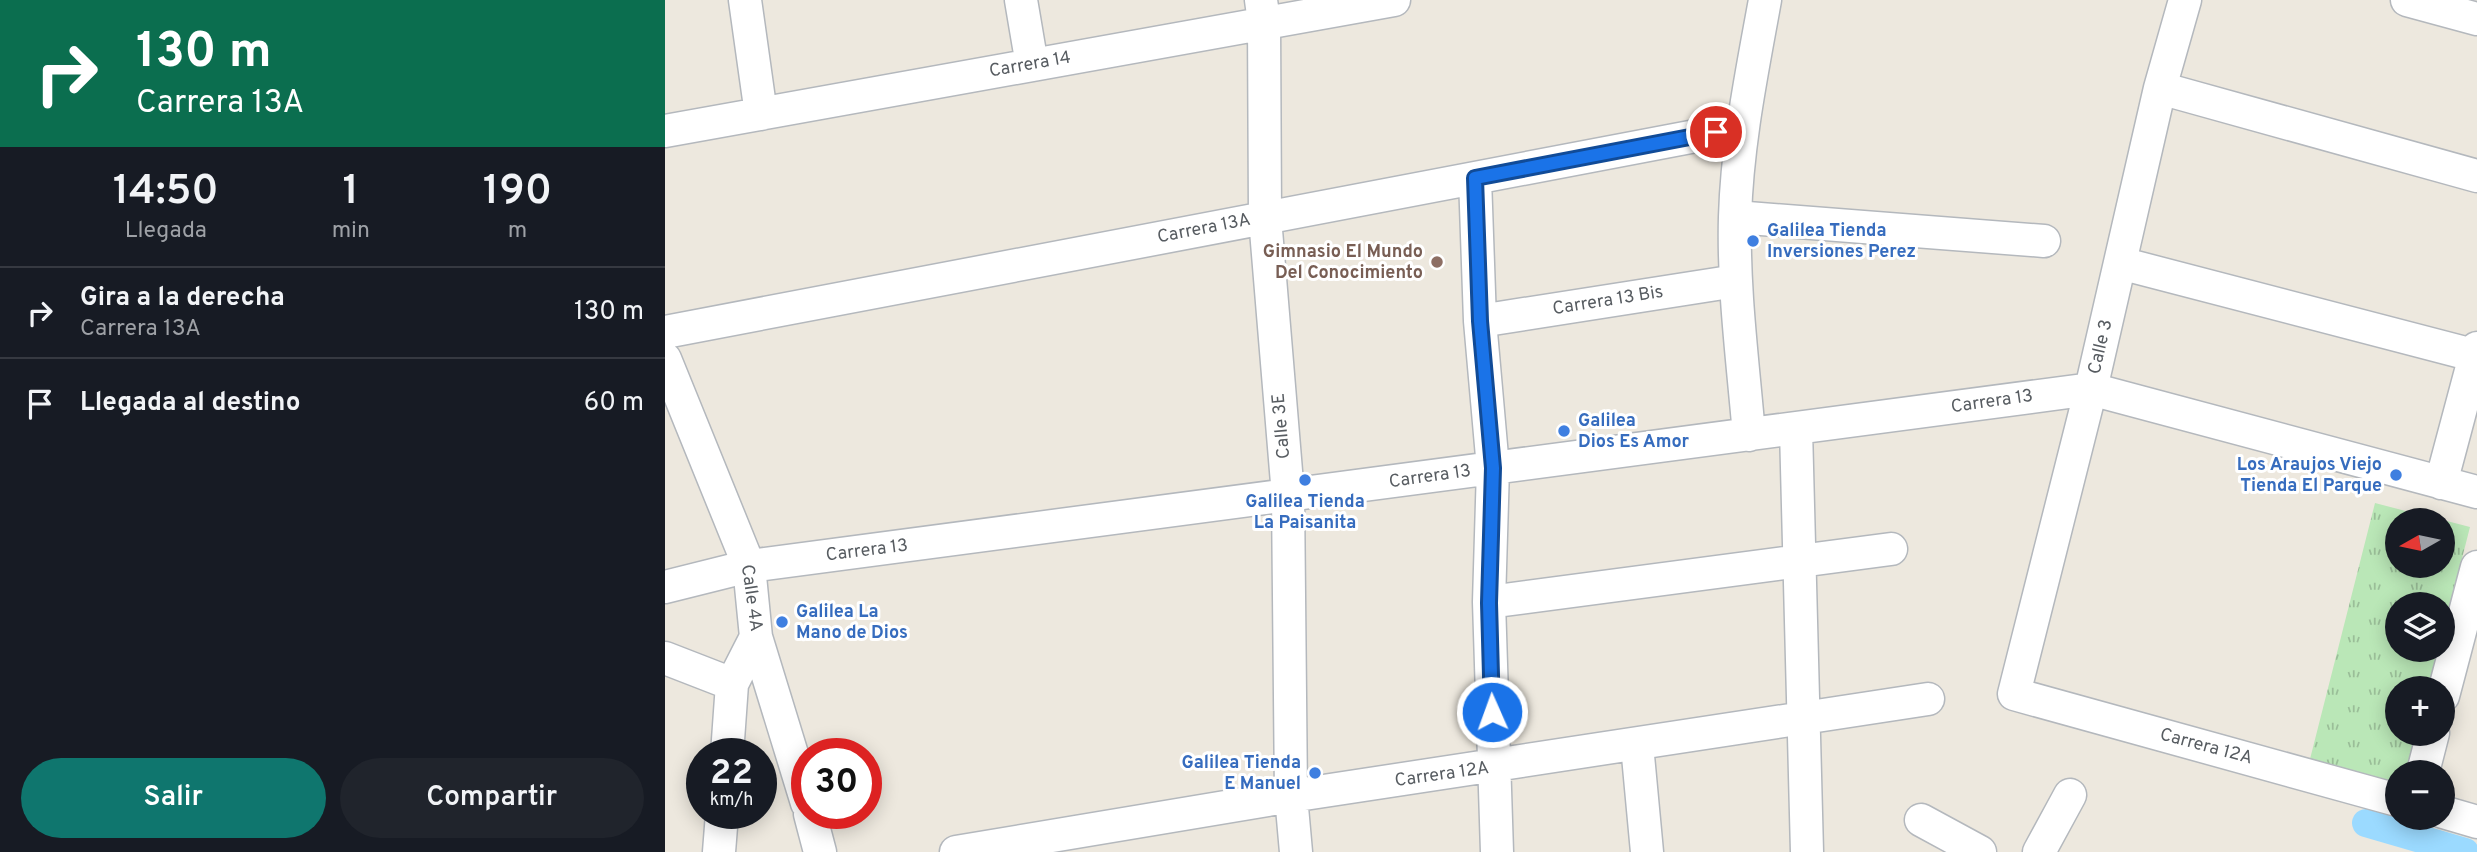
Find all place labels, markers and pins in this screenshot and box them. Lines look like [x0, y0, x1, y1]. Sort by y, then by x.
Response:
pin [1686, 102, 1746, 162]
place label: Galilea Tienda Inversiones Perez [1767, 220, 1916, 264]
marker: Galilea Tienda Inversiones Perez [1745, 233, 1761, 249]
place label: Gimnasio El Mundo Del Conocimiento [1263, 241, 1423, 285]
marker: Gimnasio El Mundo Del Conocimiento [1429, 254, 1445, 270]
place label: Galilea Dios Es Amor [1578, 410, 1690, 454]
marker: Galilea Dios Es Amor [1556, 423, 1572, 439]
place label: Los Araujos Viejo Tienda El Parque [2237, 454, 2382, 498]
marker: Los Araujos Viejo Tienda El Parque [2388, 467, 2404, 483]
marker: Galilea Tienda La Paisanita [1297, 472, 1313, 488]
place label: Galilea Tienda La Paisanita [1245, 491, 1365, 535]
place label: Galilea La Mano de Dios [796, 601, 908, 645]
marker: Galilea La Mano de Dios [774, 614, 790, 630]
place label: Galilea Tienda E Manuel [1181, 752, 1301, 796]
marker: Galilea Tienda E Manuel [1307, 765, 1323, 781]

